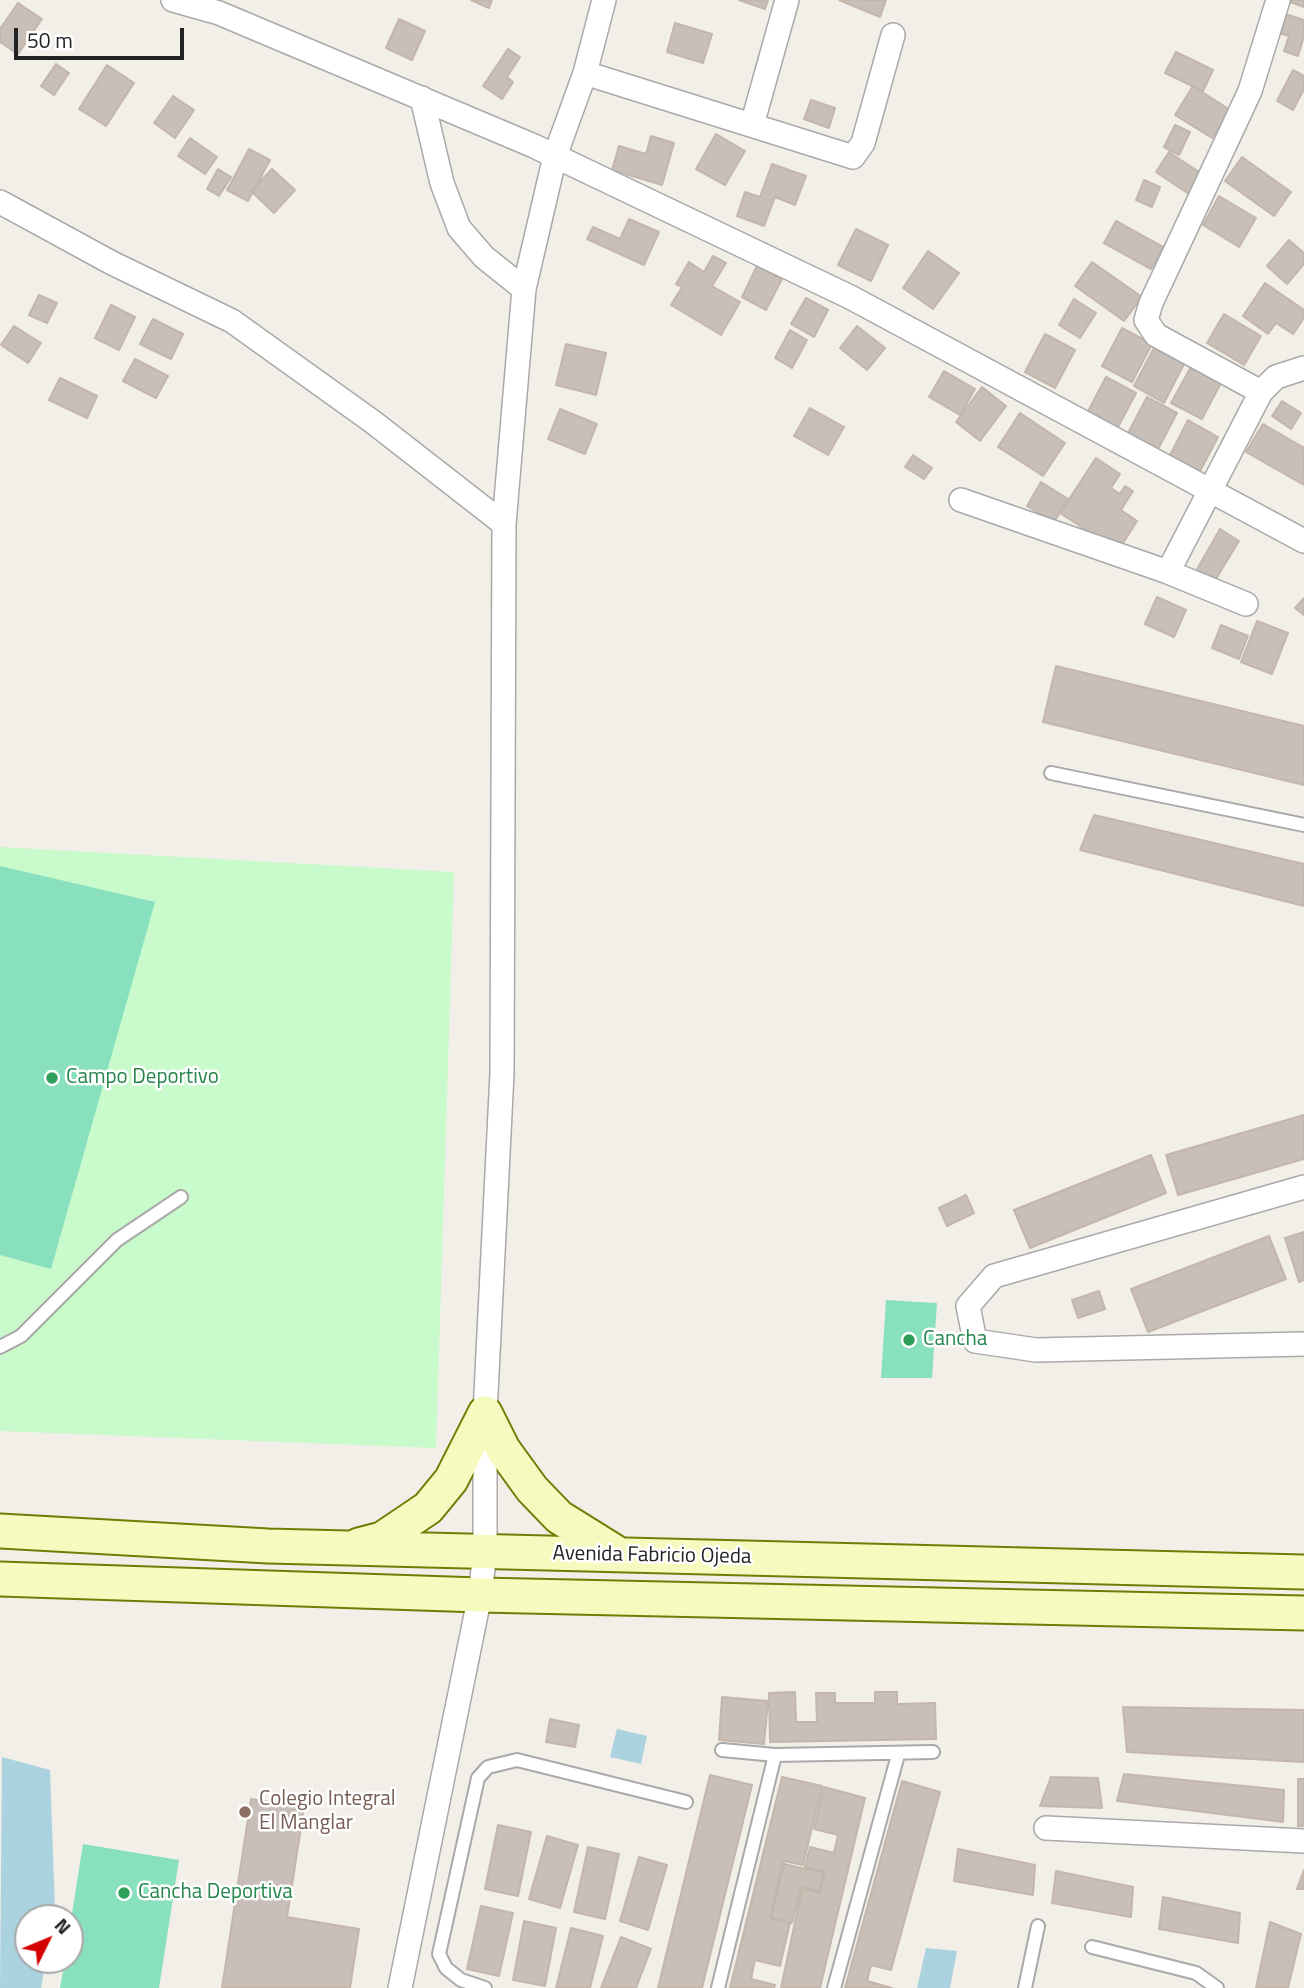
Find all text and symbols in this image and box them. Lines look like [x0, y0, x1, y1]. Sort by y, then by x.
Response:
scale bar [18, 14, 187, 58]
text: 50 m [27, 24, 73, 56]
place label: Campo Deportivo [66, 1065, 219, 1091]
marker: Campo Deportivo [44, 1070, 60, 1086]
place label: Cancha [923, 1327, 987, 1353]
marker: Cancha [901, 1332, 917, 1348]
street label: Avenida Fabricio Ojeda [552, 1542, 752, 1570]
place label: Colegio Integral El Manglar [259, 1787, 396, 1837]
marker: Colegio Integral El Manglar [237, 1804, 253, 1820]
place label: Cancha Deportiva [138, 1880, 293, 1906]
marker: Cancha Deportiva [116, 1885, 132, 1901]
north arrow [14, 1904, 84, 1974]
text: N [48, 1911, 78, 1940]

